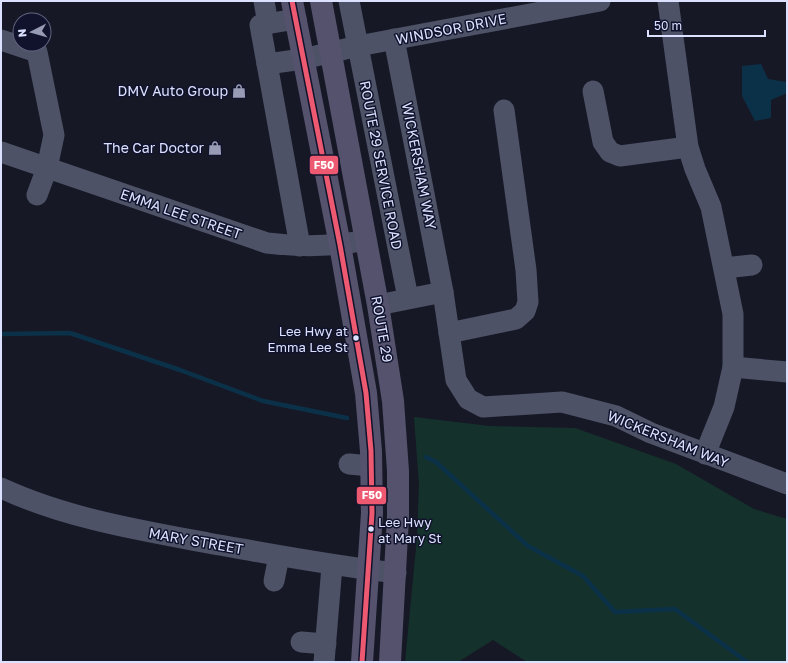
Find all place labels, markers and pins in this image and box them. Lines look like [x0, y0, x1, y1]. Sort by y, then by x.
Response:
place label: DMV Auto Group [118, 82, 228, 99]
shop icon: DMV Auto Group [231, 83, 247, 99]
place label: The Car Doctor [103, 139, 205, 156]
shop icon: The Car Doctor [207, 140, 223, 156]
place label: Lee Hwy at Emma Lee St [268, 323, 348, 355]
marker: Lee Hwy at Emma Lee St [351, 333, 361, 343]
place label: Lee Hwy at Mary St [378, 514, 441, 546]
marker: Lee Hwy at Mary St [366, 524, 376, 534]

